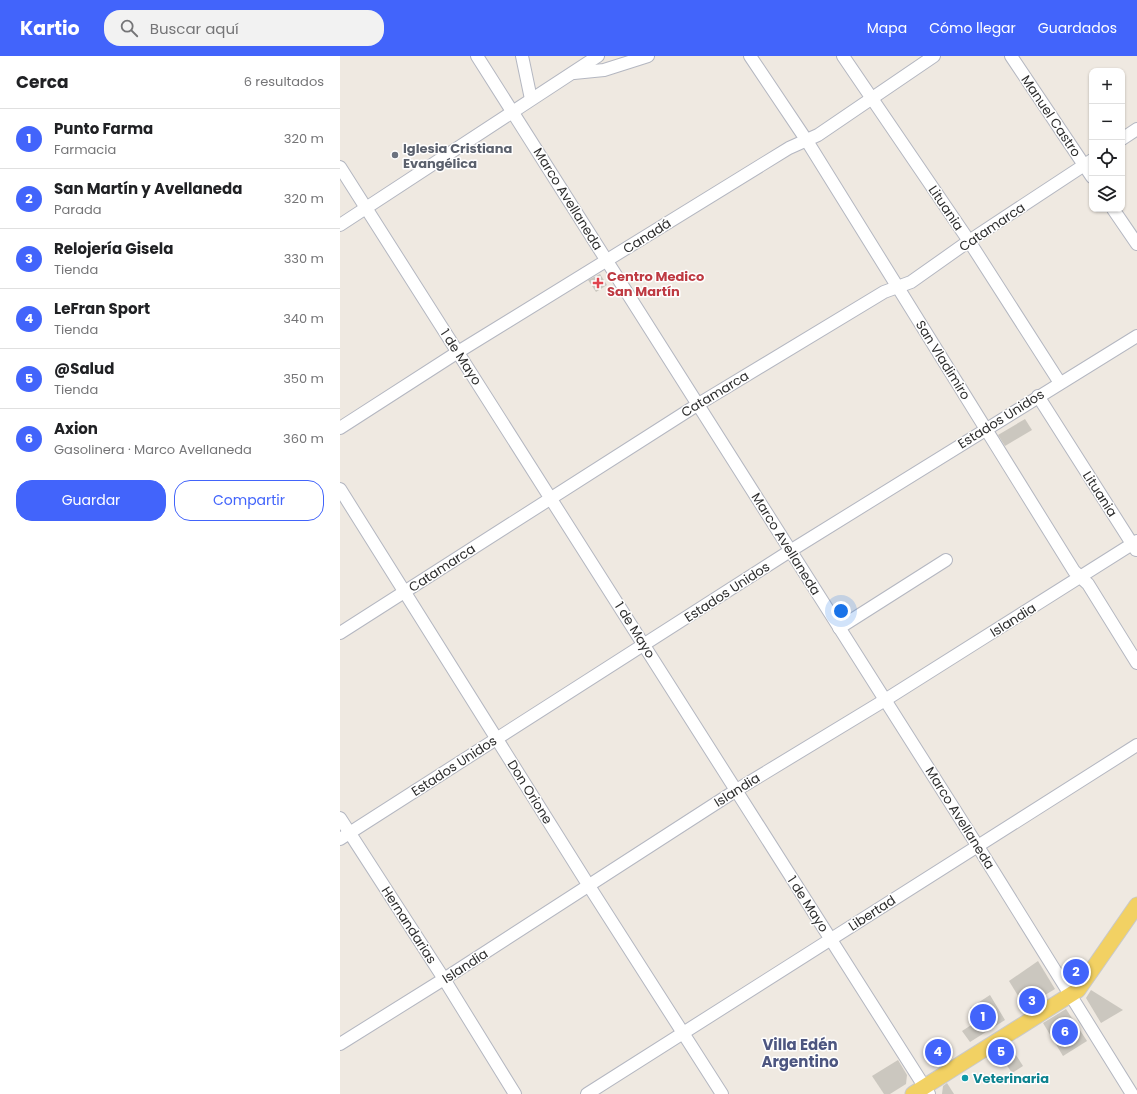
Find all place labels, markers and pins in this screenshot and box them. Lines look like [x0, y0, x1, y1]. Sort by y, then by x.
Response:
place label: Iglesia Cristiana Evangélica [403, 139, 512, 173]
marker: Iglesia Cristiana Evangélica [390, 150, 400, 160]
place label: Centro Medico San Martín [607, 267, 704, 301]
marker: Centro Medico San Martín [592, 277, 604, 289]
pin: 2 [1063, 957, 1089, 987]
pin: 3 [1019, 986, 1045, 1016]
pin: 1 [970, 1002, 996, 1032]
pin: 6 [1052, 1017, 1078, 1047]
pin: 4 [925, 1037, 951, 1067]
pin: 5 [988, 1037, 1014, 1067]
place label: Veterinaria [973, 1069, 1049, 1088]
marker: Veterinaria [960, 1073, 970, 1083]

